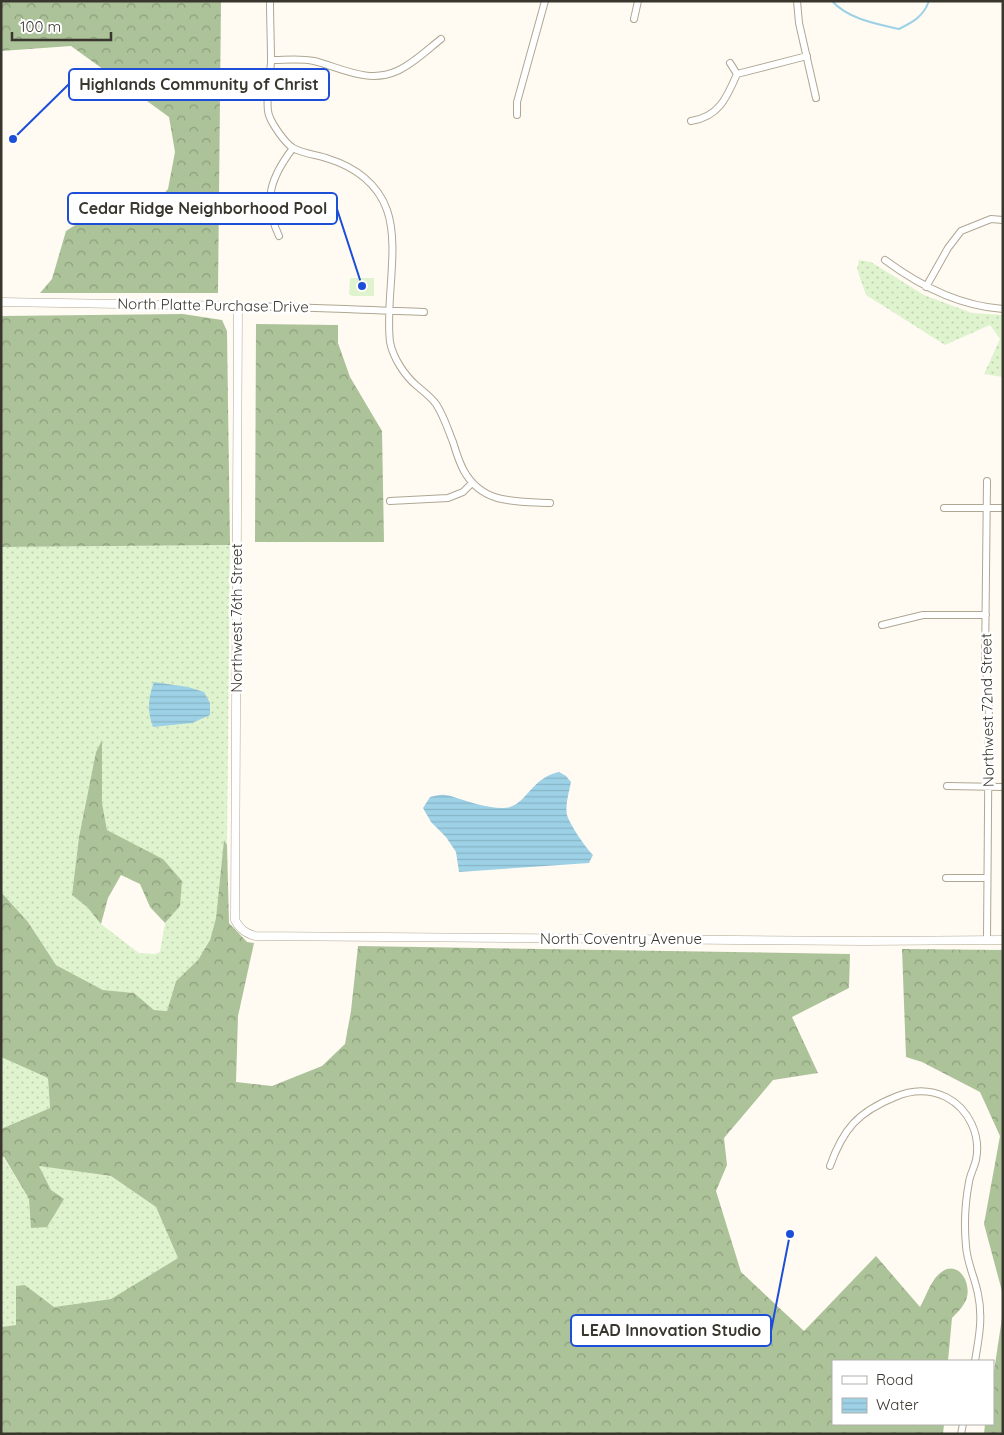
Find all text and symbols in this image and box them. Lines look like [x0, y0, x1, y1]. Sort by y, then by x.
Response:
scale bar [12, 10, 111, 42]
text: 100 m [20, 17, 61, 36]
callout: Highlands Community of Christ [69, 69, 329, 100]
text: Highlands Community of Christ [79, 74, 319, 94]
callout: Cedar Ridge Neighborhood Pool [68, 193, 337, 224]
text: Cedar Ridge Neighborhood Pool [79, 198, 327, 218]
street label: North Platte Purchase Drive [117, 294, 309, 316]
street label: Northwest 76th Street [227, 543, 246, 693]
street label: Northwest 72nd Street [976, 633, 998, 787]
street label: North Coventry Avenue [540, 929, 702, 948]
callout: LEAD Innovation Studio [571, 1315, 771, 1346]
text: LEAD Innovation Studio [581, 1320, 761, 1340]
legend [832, 1360, 994, 1425]
text: Road [876, 1370, 913, 1389]
text: Water [876, 1395, 919, 1414]

